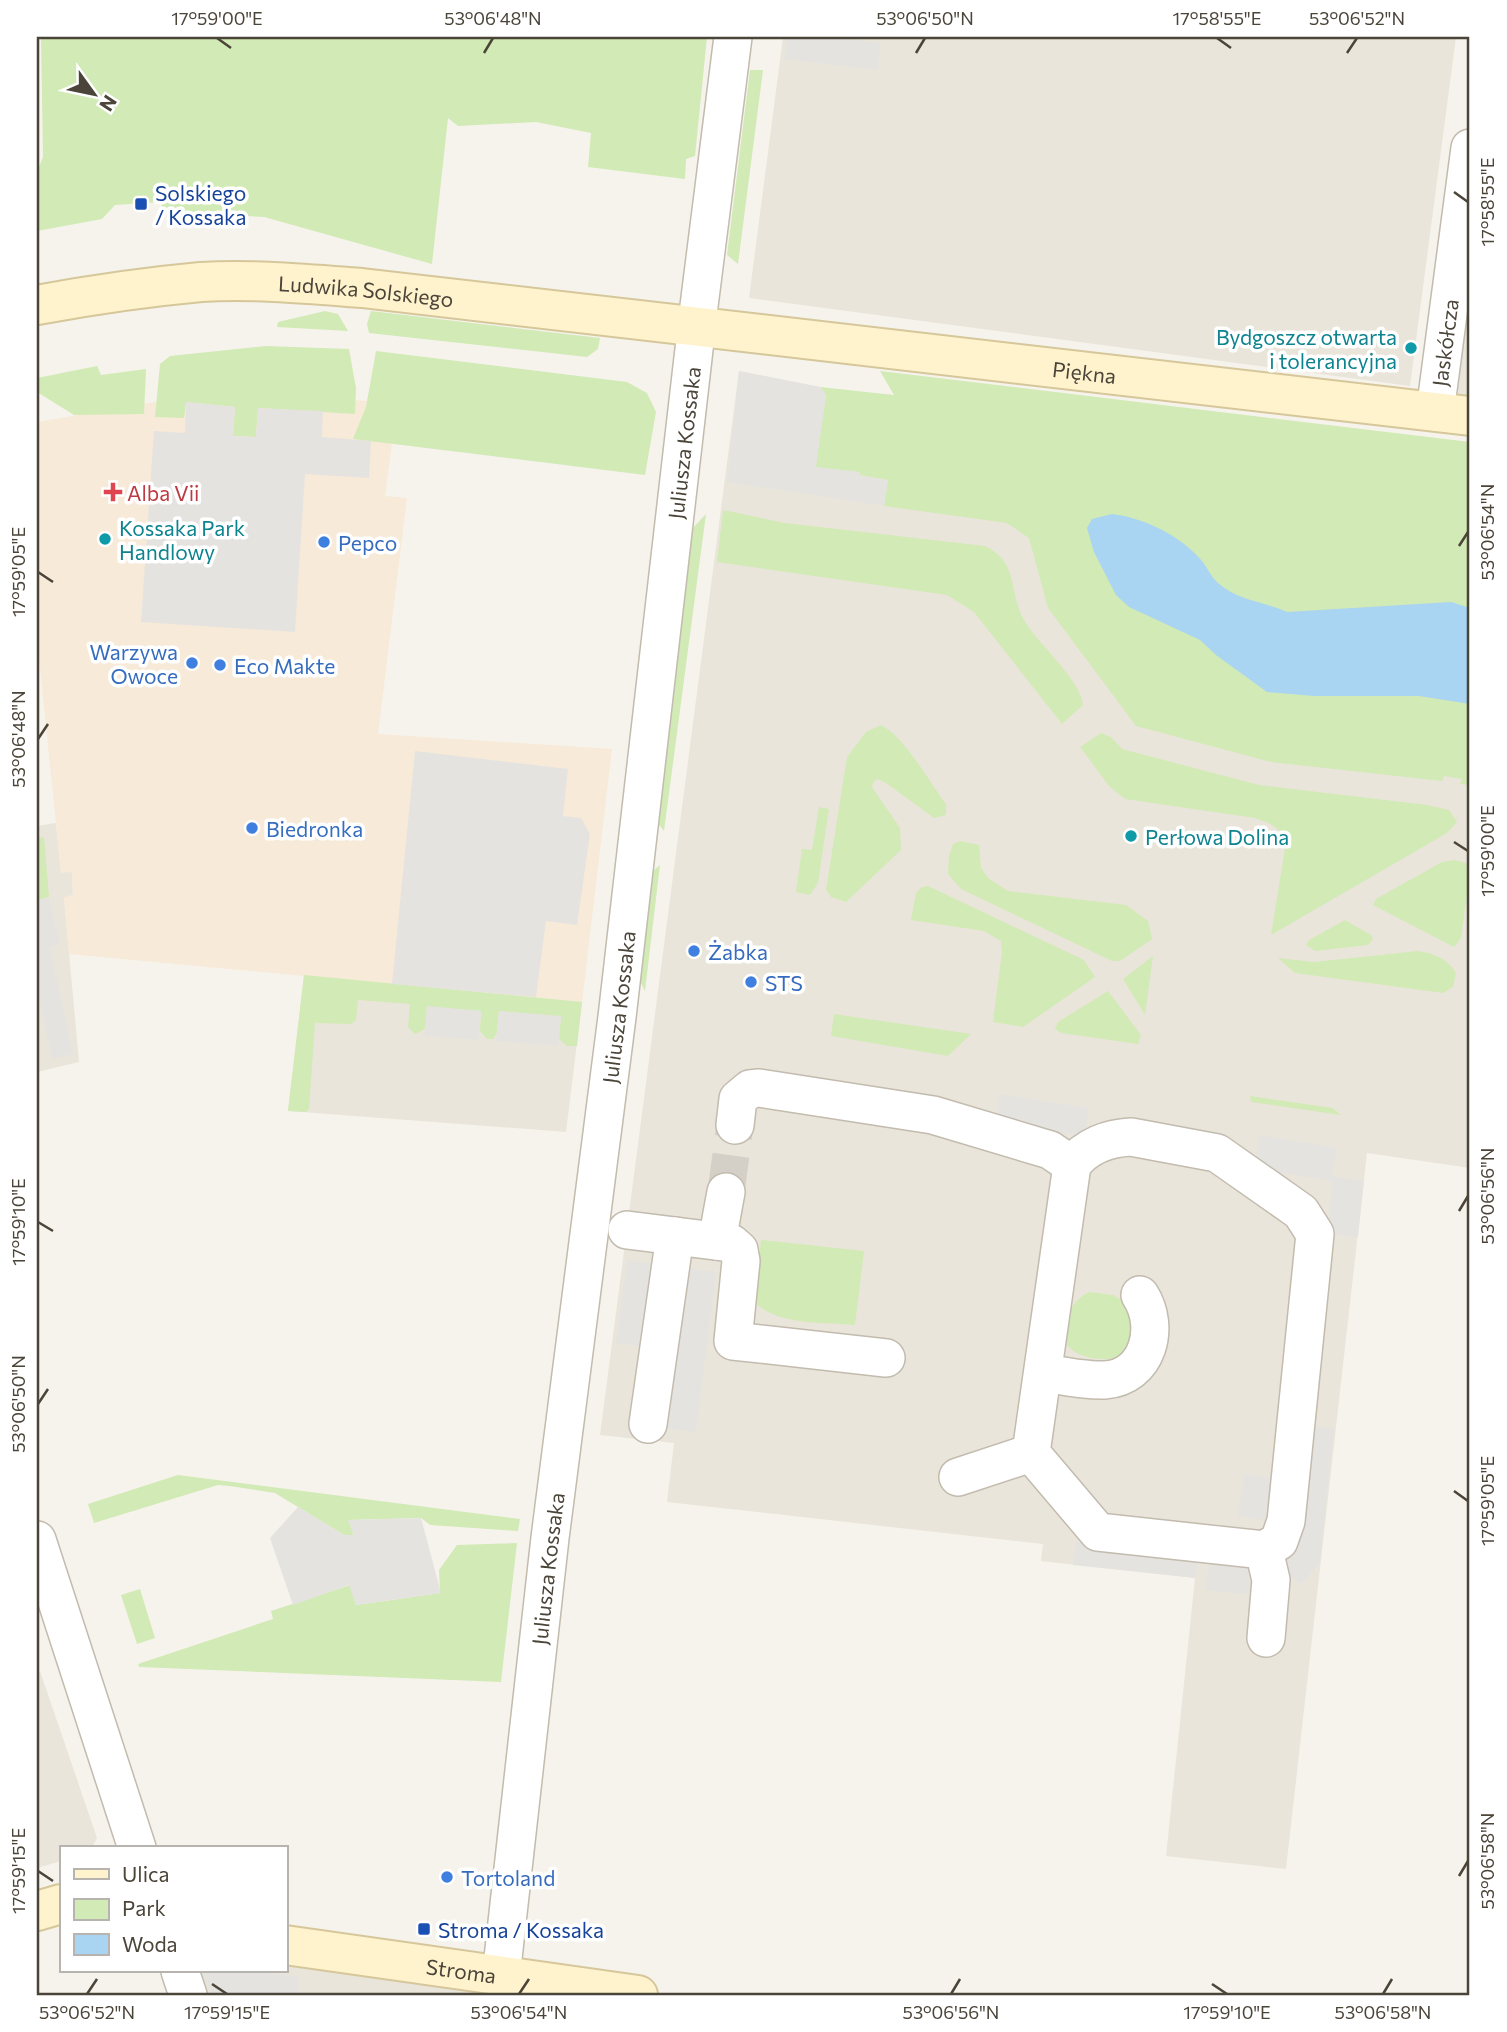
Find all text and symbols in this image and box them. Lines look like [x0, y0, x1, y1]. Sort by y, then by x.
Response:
text: 17°59'00"E [171, 7, 263, 29]
text: 53°06'48"N [444, 7, 542, 29]
text: 53°06'50"N [876, 7, 974, 29]
text: 17°58'55"E [1173, 7, 1261, 29]
text: 53°06'52"N [1309, 7, 1405, 29]
north arrow [60, 60, 130, 130]
text: N [95, 91, 122, 116]
text: 17°58'55"E [1476, 158, 1498, 246]
place label: Solskiego / Kossaka [155, 180, 246, 229]
marker: Solskiego / Kossaka [133, 196, 149, 212]
street label: Ludwika Solskiego [278, 270, 455, 311]
street label: Jaskółcza [1426, 297, 1462, 388]
place label: Bydgoszcz otwarta i tolerancyjna [1216, 324, 1397, 373]
marker: Bydgoszcz otwarta i tolerancyjna [1403, 340, 1419, 356]
street label: Piękna [1051, 355, 1118, 388]
street label: Juliusza Kossaka [662, 365, 704, 521]
place label: Alba Vii [127, 480, 199, 505]
marker: Alba Vii [105, 484, 121, 500]
text: 53°06'54"N [1476, 484, 1498, 580]
place label: Kossaka Park Handlowy [119, 515, 245, 564]
text: 17°59'05"E [7, 527, 29, 617]
place label: Pepco [338, 530, 397, 555]
marker: Kossaka Park Handlowy [97, 531, 113, 547]
marker: Pepco [316, 534, 332, 550]
place label: Warzywa Owoce [89, 639, 178, 688]
place label: Eco Makte [234, 653, 335, 678]
marker: Warzywa Owoce [184, 655, 200, 671]
marker: Eco Makte [212, 657, 228, 673]
text: 53°06'48"N [7, 690, 29, 788]
text: 17°59'00"E [1476, 805, 1498, 897]
place label: Biedronka [266, 816, 363, 841]
marker: Biedronka [244, 820, 260, 836]
place label: Perłowa Dolina [1145, 824, 1289, 849]
marker: Perłowa Dolina [1123, 828, 1139, 844]
street label: Juliusza Kossaka [596, 929, 639, 1085]
place label: Żabka [708, 939, 768, 964]
marker: Żabka [686, 943, 702, 959]
place label: STS [765, 970, 803, 995]
marker: STS [743, 974, 759, 990]
text: 53°06'56"N [1476, 1148, 1498, 1244]
text: 17°59'10"E [7, 1178, 29, 1266]
text: 53°06'50"N [7, 1355, 29, 1453]
text: 17°59'05"E [1476, 1456, 1498, 1546]
street label: Juliusza Kossaka [526, 1491, 568, 1646]
text: 53°06'58"N [1476, 1813, 1498, 1909]
text: 17°59'15"E [7, 1828, 29, 1914]
legend [60, 1846, 287, 1972]
text: Ulica [122, 1861, 169, 1886]
place label: Tortoland [461, 1865, 555, 1890]
marker: Tortoland [439, 1869, 455, 1885]
text: Park [122, 1895, 166, 1920]
place label: Stroma / Kossaka [438, 1917, 604, 1942]
marker: Stroma / Kossaka [416, 1921, 432, 1937]
text: Woda [122, 1931, 178, 1956]
street label: Stroma [425, 1953, 498, 1987]
text: 53°06'52"N [39, 2001, 135, 2023]
text: 17°59'15"E [184, 2001, 270, 2023]
text: 53°06'54"N [471, 2001, 567, 2023]
text: 53°06'56"N [903, 2001, 999, 2023]
text: 17°59'10"E [1183, 2001, 1271, 2023]
text: 53°06'58"N [1335, 2001, 1431, 2023]

